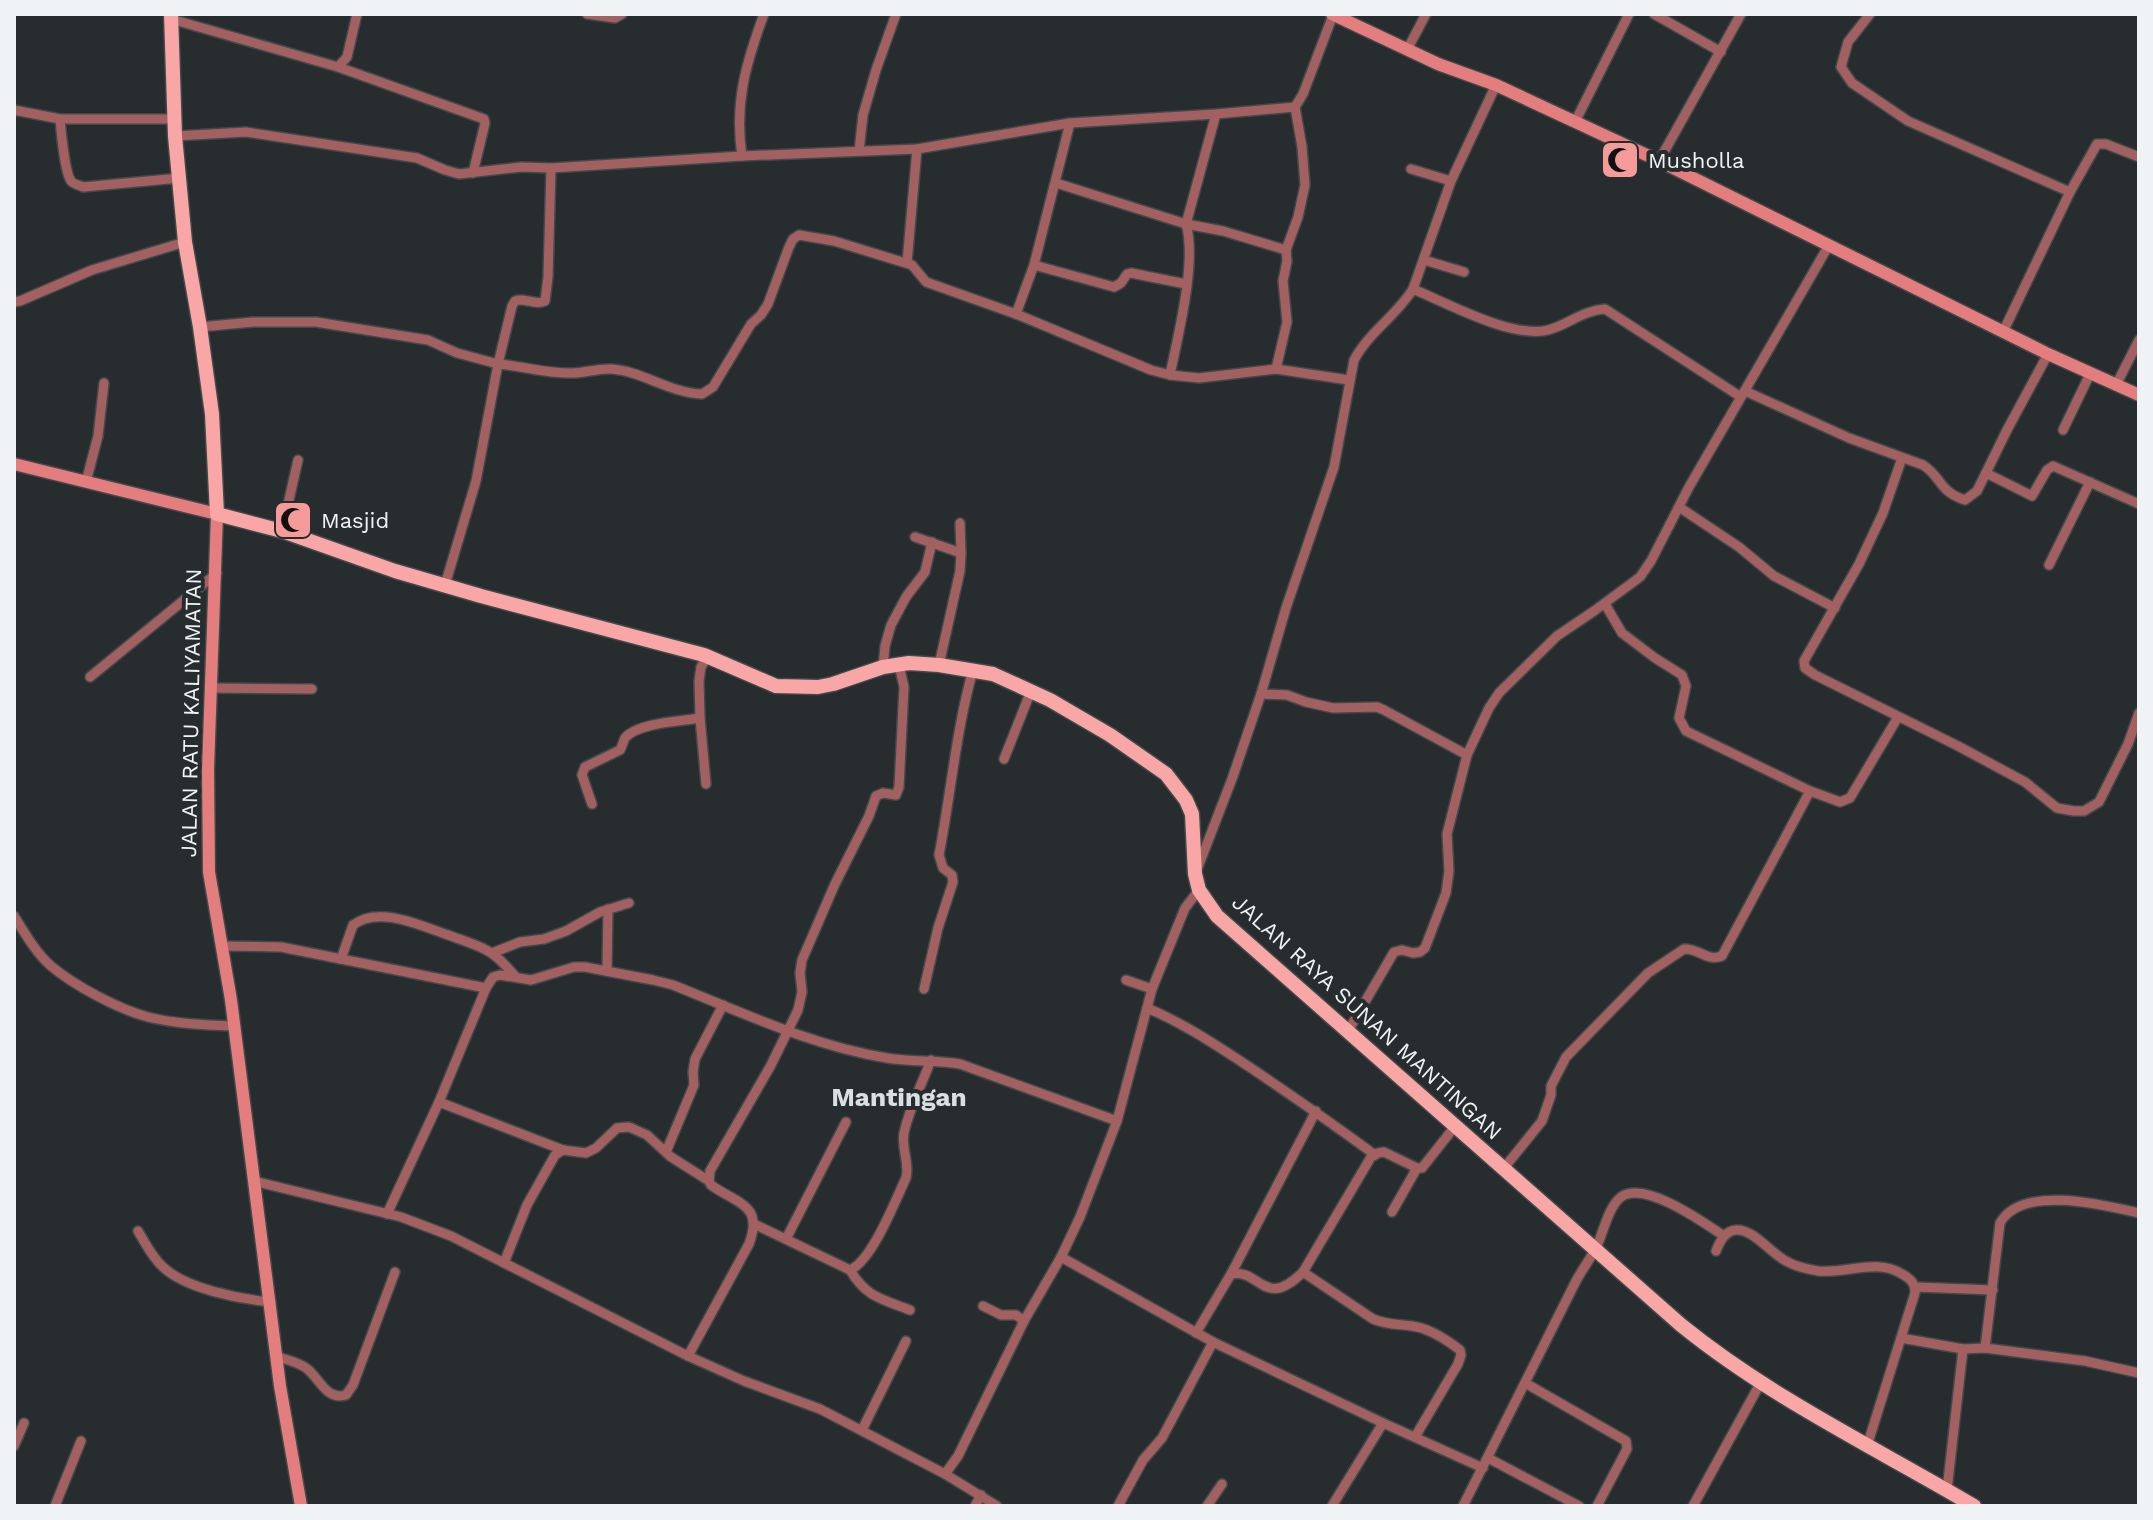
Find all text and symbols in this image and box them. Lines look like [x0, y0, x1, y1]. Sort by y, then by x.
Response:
mosque icon: Musholla [1599, 139, 1641, 181]
place label: Musholla [1648, 148, 1745, 173]
mosque icon: Masjid [272, 499, 314, 541]
place label: Masjid [321, 508, 389, 533]
street label: JALAN RATU KALIYAMATAN [176, 568, 206, 858]
street label: JALAN RAYA SUNAN MANTINGAN [1227, 889, 1507, 1145]
district label: Mantingan [831, 1082, 967, 1112]

